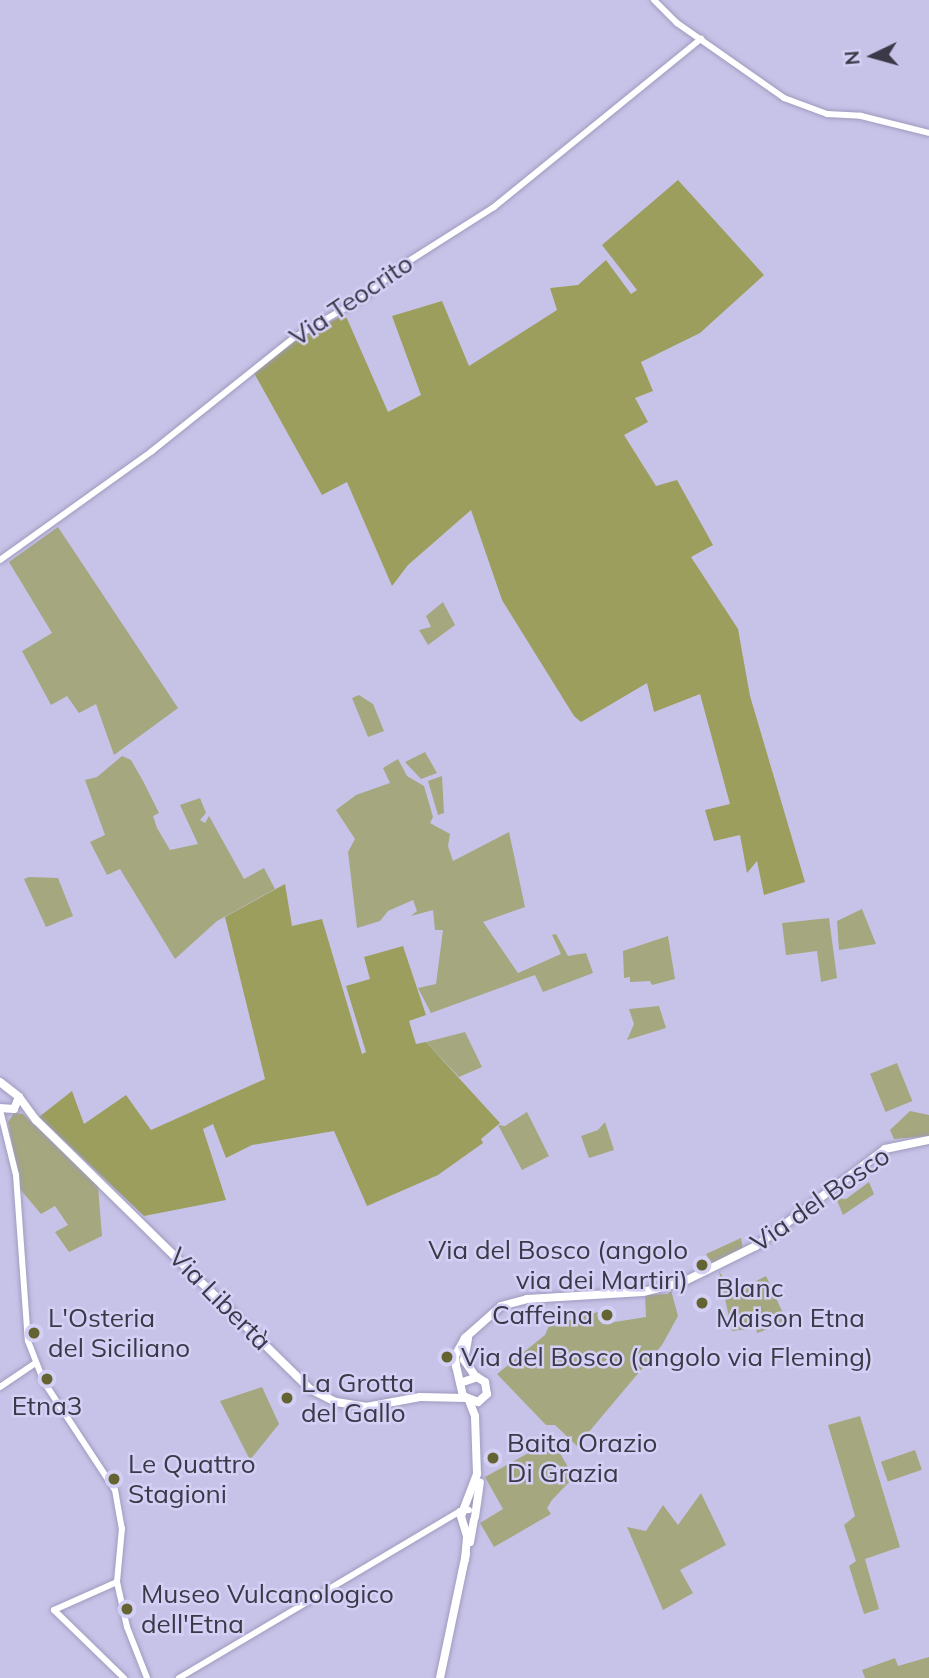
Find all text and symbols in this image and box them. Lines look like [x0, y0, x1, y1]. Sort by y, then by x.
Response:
north arrow [838, 21, 908, 91]
text: N [840, 50, 865, 66]
street label: Via Teocrito [284, 247, 418, 353]
street label: Via del Bosco [745, 1140, 895, 1258]
place label: Via del Bosco (angolo via dei Martiri) [428, 1234, 688, 1296]
street label: Via Libertà [162, 1241, 278, 1357]
marker: Via del Bosco (angolo via dei Martiri) [694, 1257, 710, 1273]
place label: Blanc Maison Etna [716, 1272, 865, 1334]
marker: Blanc Maison Etna [694, 1295, 710, 1311]
place label: Caffeina [492, 1299, 593, 1331]
place label: L'Osteria del Siciliano [48, 1302, 190, 1364]
marker: Caffeina [599, 1307, 615, 1323]
marker: L'Osteria del Siciliano [26, 1325, 42, 1341]
place label: Via del Bosco (angolo via Fleming) [461, 1341, 873, 1373]
marker: Via del Bosco (angolo via Fleming) [439, 1349, 455, 1365]
place label: La Grotta del Gallo [301, 1367, 414, 1428]
marker: Etna3 [39, 1371, 55, 1387]
place label: Etna3 [12, 1390, 82, 1422]
marker: La Grotta del Gallo [279, 1390, 295, 1406]
place label: Baita Orazio Di Grazia [507, 1427, 657, 1488]
place label: Le Quattro Stagioni [128, 1448, 256, 1510]
marker: Baita Orazio Di Grazia [485, 1450, 501, 1466]
marker: Le Quattro Stagioni [106, 1471, 122, 1487]
place label: Museo Vulcanologico dell'Etna [141, 1578, 394, 1640]
marker: Museo Vulcanologico dell'Etna [119, 1601, 135, 1617]

